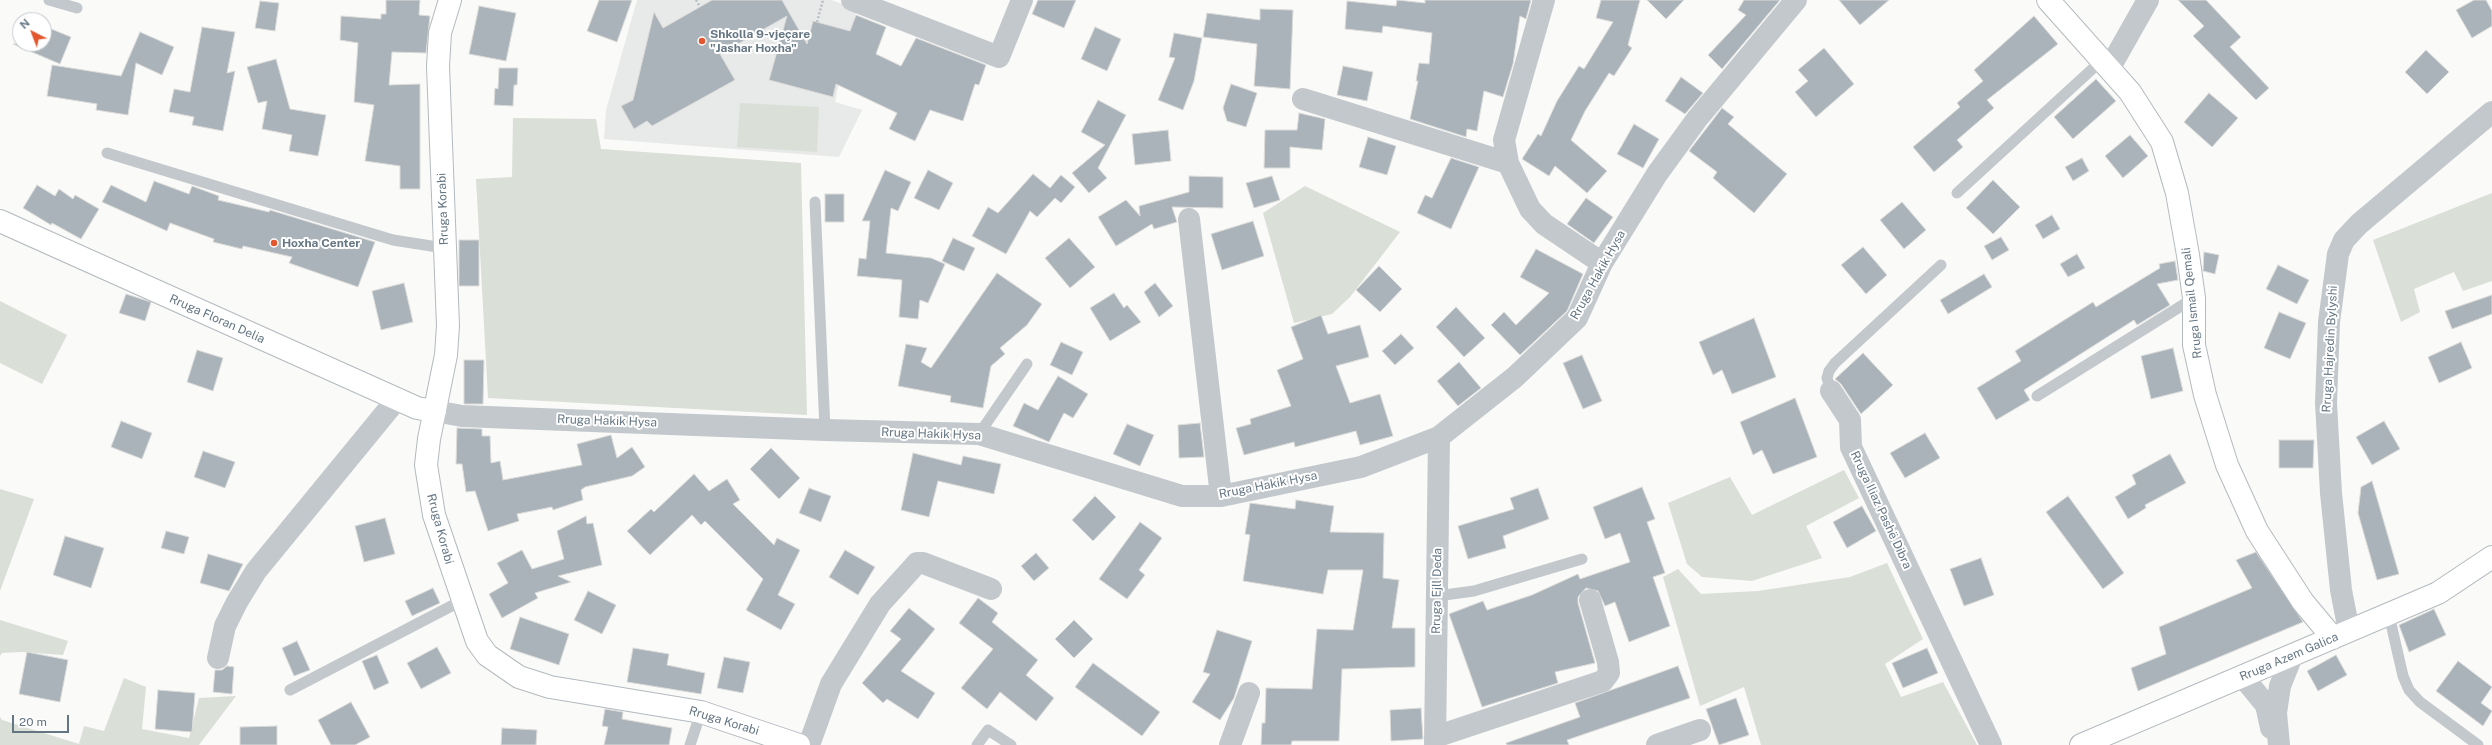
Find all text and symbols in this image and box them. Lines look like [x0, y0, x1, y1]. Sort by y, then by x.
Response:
north arrow [12, 12, 52, 52]
text: N [17, 16, 32, 31]
place label: Shkolla 9-vjeçare "Jashar Hoxha" [710, 27, 810, 55]
marker: Shkolla 9-vjeçare "Jashar Hoxha" [697, 36, 707, 46]
street label: Rruga Korabi [435, 173, 451, 245]
street label: Rruga Hakik Hysa [1567, 228, 1629, 322]
place label: Hoxha Center [282, 236, 360, 250]
marker: Hoxha Center [269, 238, 279, 248]
street label: Rruga Ismail Qemali [2179, 247, 2205, 359]
street label: Rruga Hajredin Bylyshi [2319, 285, 2341, 413]
street label: Rruga Floran Delia [167, 291, 267, 347]
street label: Rruga Hakik Hysa [557, 412, 657, 430]
street label: Rruga Hakik Hysa [881, 425, 981, 443]
street label: Rruga Iliaz Pashë Dibra [1847, 449, 1915, 571]
street label: Rruga Hakik Hysa [1218, 468, 1318, 502]
street label: Rruga Korabi [424, 492, 456, 566]
street label: Rruga Ejll Deda [1429, 548, 1445, 634]
street label: Rruga Azem Galica [2237, 630, 2341, 684]
street label: Rruga Korabi [687, 704, 761, 738]
scale bar [14, 707, 71, 733]
text: 20 m [19, 715, 47, 729]

